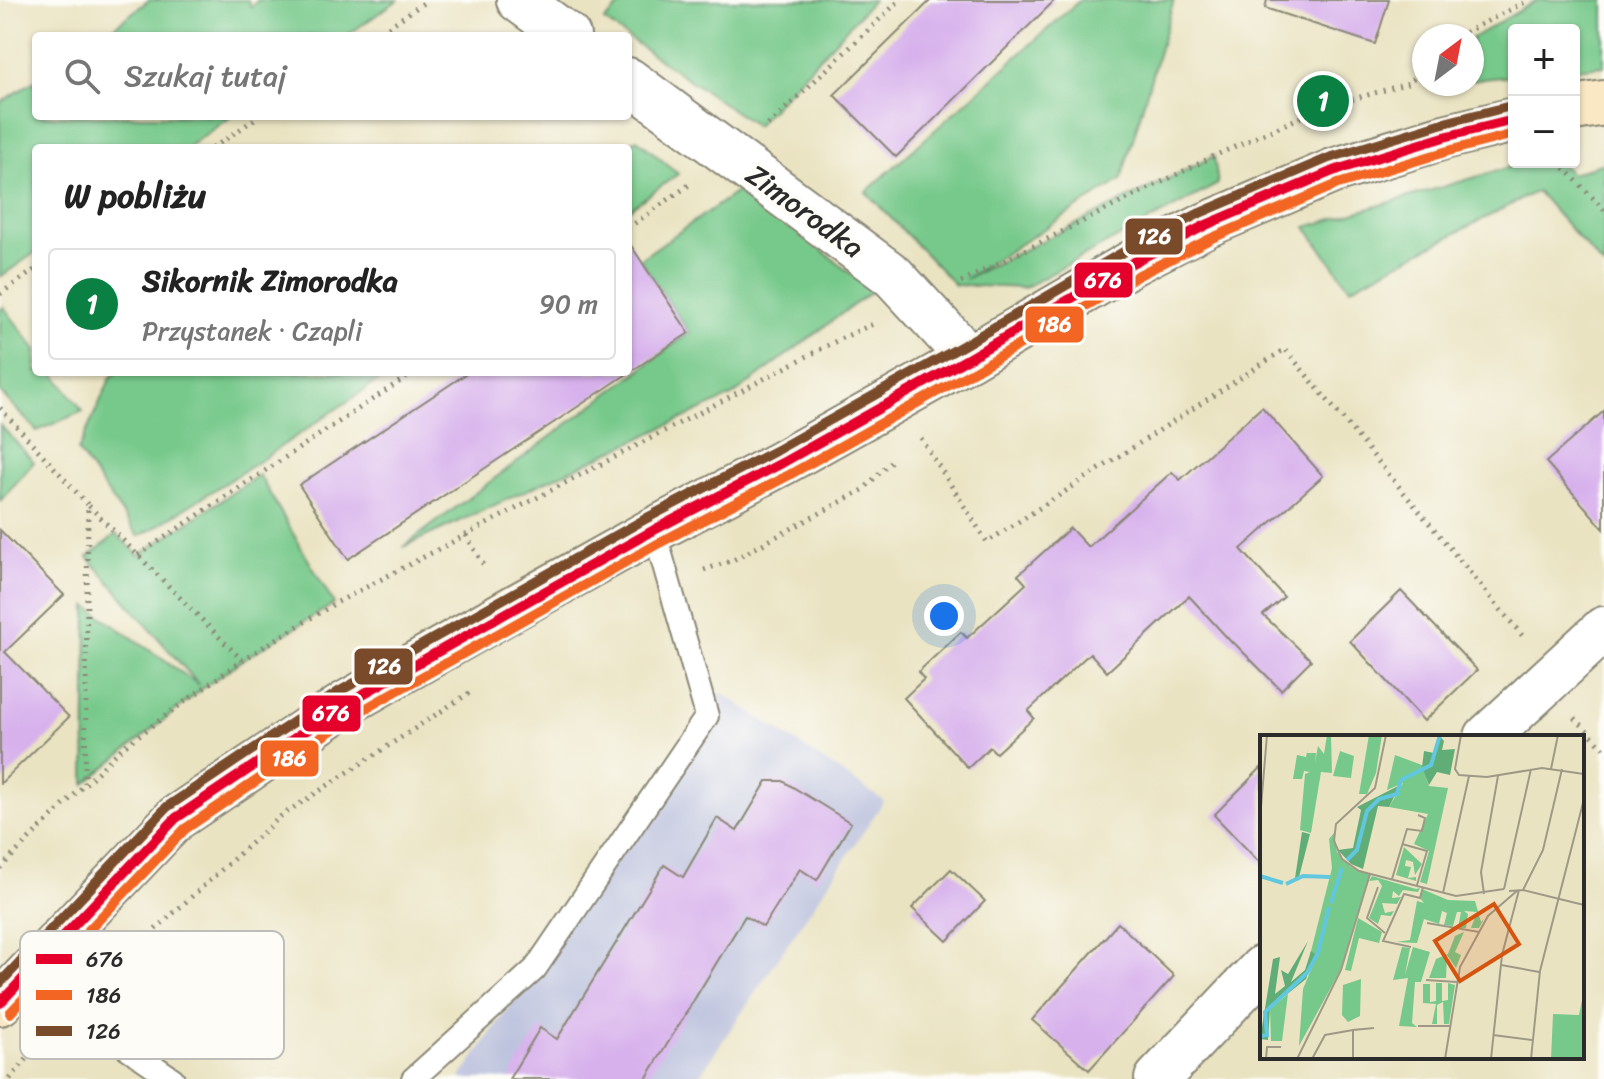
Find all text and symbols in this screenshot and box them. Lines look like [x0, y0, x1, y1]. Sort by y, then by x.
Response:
north arrow [1412, 24, 1484, 96]
map controls [1508, 24, 1580, 168]
button: + [1508, 24, 1580, 96]
search box [32, 32, 632, 120]
text: Szukaj tutaj [124, 49, 287, 103]
icon: search [60, 54, 104, 98]
pin: 1 [1297, 71, 1349, 131]
button: − [1508, 96, 1580, 168]
street label: Zimorodka [734, 149, 876, 273]
text: W pobliżu [64, 166, 206, 226]
line badge: 126 [1124, 217, 1184, 256]
text: 126 [1137, 217, 1171, 256]
text: Sikornik Zimorodka [142, 254, 398, 308]
line badge: 676 [1073, 261, 1134, 299]
text: 676 [1083, 261, 1122, 300]
text: 1 [86, 281, 98, 327]
text: 90 m [539, 281, 598, 327]
line badge: 186 [1024, 305, 1085, 344]
text: 186 [1036, 305, 1072, 344]
text: Przystanek · Czapli [142, 308, 362, 354]
your location [924, 596, 964, 636]
line badge: 126 [353, 647, 414, 686]
text: 126 [367, 647, 401, 686]
line badge: 676 [301, 694, 362, 733]
text: 676 [311, 694, 350, 733]
inset map [1260, 735, 1584, 1059]
line badge: 186 [259, 739, 320, 778]
text: 186 [271, 739, 307, 778]
legend [20, 931, 284, 1059]
text: 676 [86, 940, 124, 979]
text: 186 [86, 976, 121, 1015]
text: 126 [86, 1012, 121, 1051]

